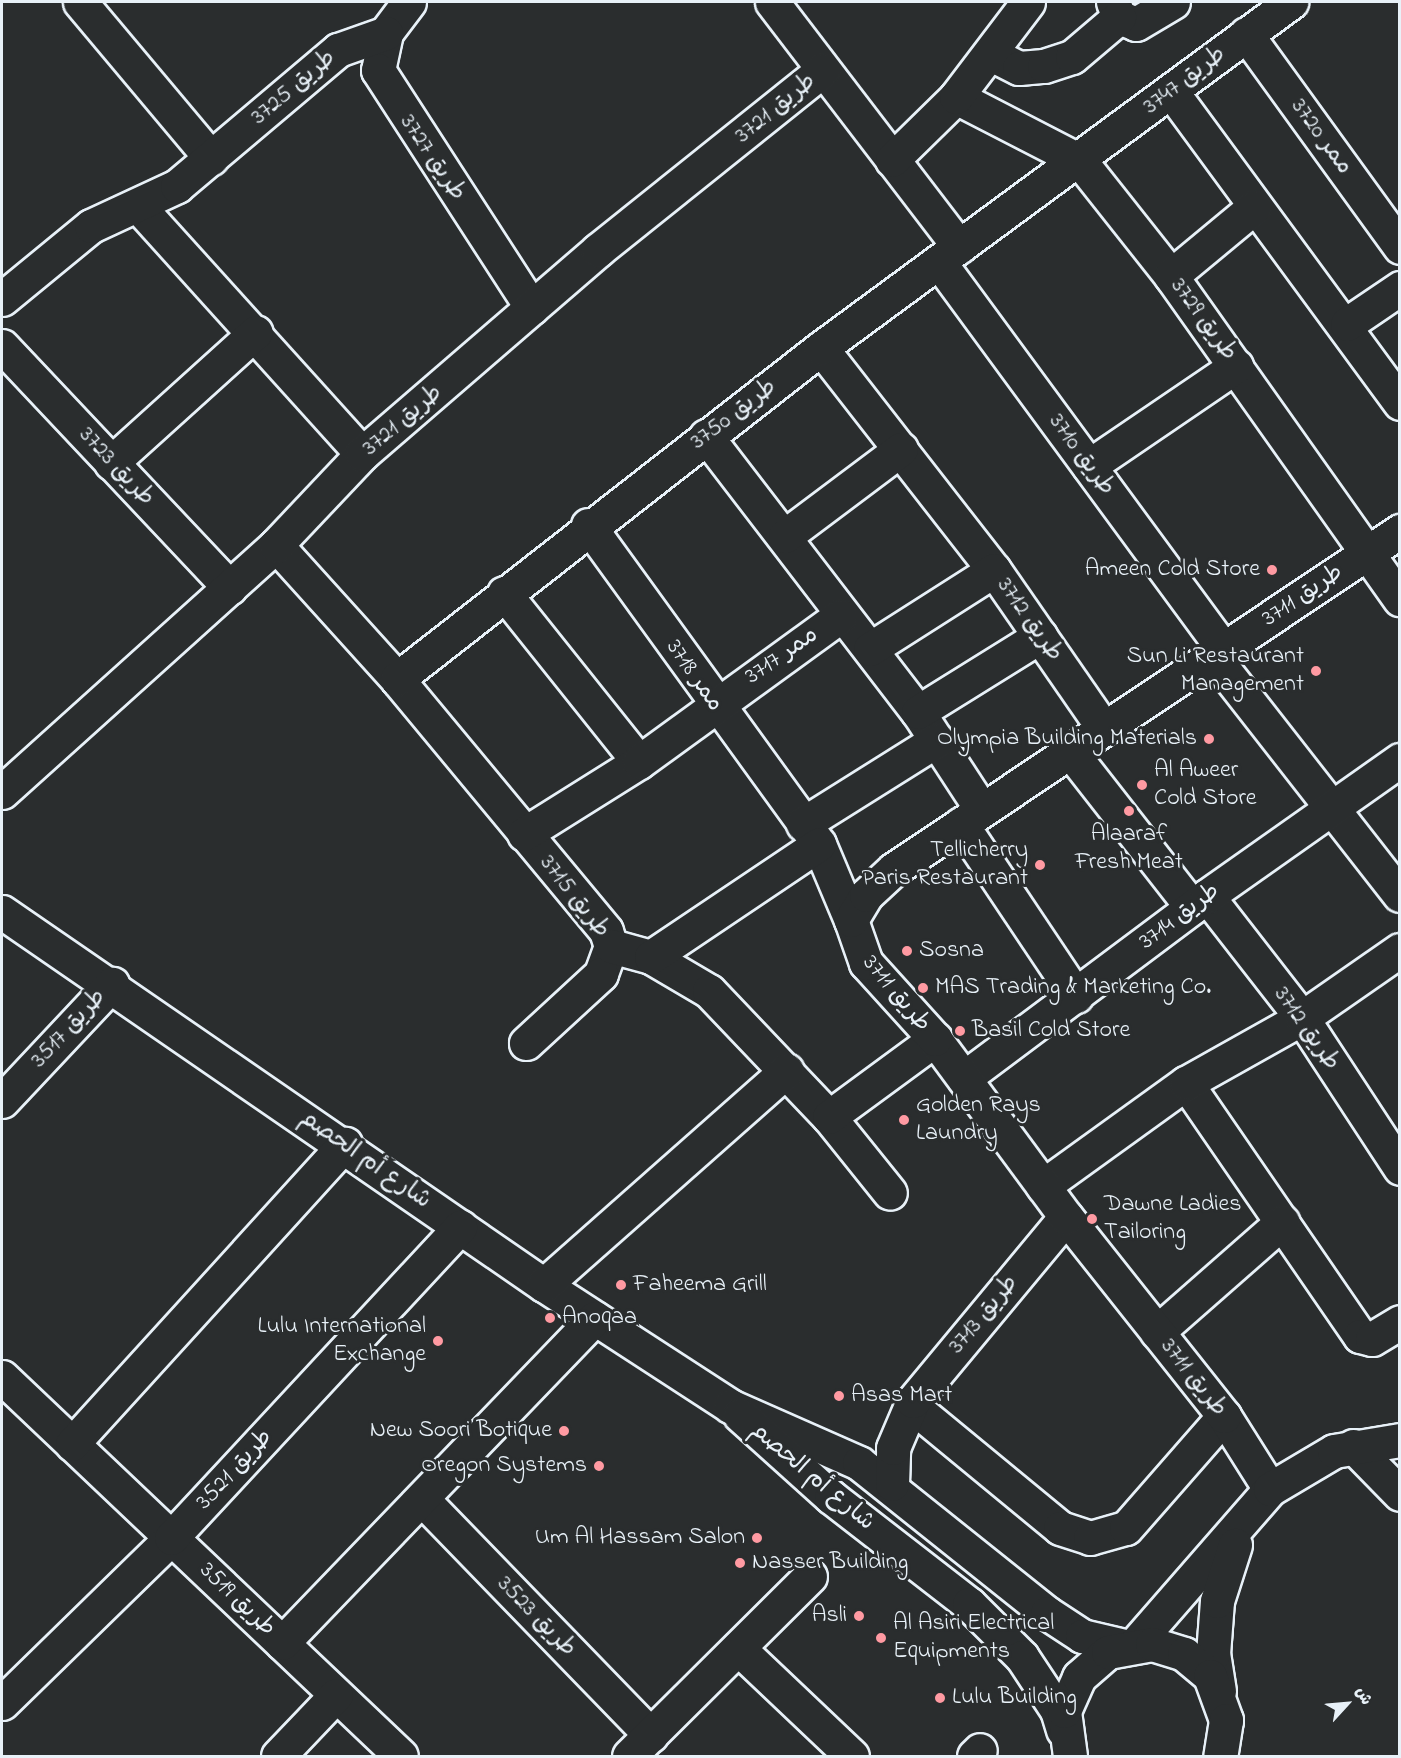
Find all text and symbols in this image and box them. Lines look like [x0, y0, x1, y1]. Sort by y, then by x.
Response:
street label: طريق 3747 [1138, 41, 1232, 121]
street label: طريق 3725 [246, 44, 342, 132]
street label: طريق 3721 [730, 68, 822, 150]
street label: ممر 3720 [1284, 93, 1358, 181]
street label: طريق 3727 [393, 109, 471, 207]
street label: طريق 3729 [1163, 273, 1243, 367]
street label: طريق 3750 [685, 373, 783, 457]
street label: طريق 3721 [357, 379, 449, 463]
street label: طريق 3710 [1042, 408, 1120, 502]
street label: طريق 3723 [72, 421, 160, 513]
place label: Ameen Cold Store [1085, 556, 1260, 584]
street label: طريق 3711 [1257, 558, 1349, 634]
marker: Ameen Cold Store [1265, 563, 1279, 577]
street label: طريق 3712 [990, 573, 1068, 667]
street label: ممر 3717 [740, 621, 824, 691]
street label: ممر 3718 [659, 634, 729, 718]
place label: Sun Li Restaurant Management [1127, 643, 1304, 699]
marker: Sun Li Restaurant Management [1309, 664, 1323, 678]
place label: Olympia Building Materials [937, 725, 1197, 753]
marker: Olympia Building Materials [1202, 732, 1216, 746]
place label: Al Aweer Cold Store [1154, 757, 1257, 813]
marker: Al Aweer Cold Store [1135, 778, 1149, 792]
marker: Alaaraf Fresh Meat [1122, 804, 1136, 818]
place label: Alaaraf Fresh Meat [1075, 821, 1183, 877]
place label: Tellicherry Paris Restaurant [861, 837, 1028, 893]
street label: طريق 3715 [533, 850, 615, 944]
marker: Tellicherry Paris Restaurant [1033, 858, 1047, 872]
street label: طريق 3714 [1134, 877, 1226, 957]
place label: Sosna [919, 937, 984, 965]
marker: Sosna [900, 944, 914, 958]
street label: طريق 3711 [856, 950, 936, 1038]
place label: MAS Trading & Marketing Co. [935, 974, 1211, 1002]
marker: MAS Trading & Marketing Co. [916, 981, 930, 995]
street label: طريق 3712 [1267, 982, 1345, 1076]
street label: طريق 3517 [25, 984, 113, 1074]
place label: Basil Cold Store [972, 1017, 1130, 1045]
marker: Basil Cold Store [953, 1024, 967, 1038]
place label: Golden Rays Laundry [916, 1092, 1041, 1148]
street label: شارع أم الحصم [294, 1104, 436, 1216]
marker: Golden Rays Laundry [897, 1113, 911, 1127]
place label: Dawne Ladies Tailoring [1104, 1191, 1242, 1247]
marker: Dawne Ladies Tailoring [1085, 1212, 1099, 1226]
street label: طريق 3713 [943, 1270, 1025, 1360]
place label: Faheema Grill [633, 1271, 767, 1299]
marker: Faheema Grill [614, 1278, 628, 1292]
place label: Anoqaa [562, 1304, 637, 1332]
marker: Anoqaa [543, 1311, 557, 1325]
place label: Lulu International Exchange [258, 1313, 426, 1369]
street label: طريق 3711 [1153, 1333, 1233, 1423]
marker: Lulu International Exchange [431, 1334, 445, 1348]
place label: Asas Mart [851, 1382, 952, 1410]
marker: Asas Mart [832, 1389, 846, 1403]
place label: New Soori Botique [370, 1417, 552, 1445]
street label: شارع أم الحصم [744, 1417, 880, 1537]
street label: طريق 3521 [191, 1424, 279, 1516]
marker: New Soori Botique [557, 1424, 571, 1438]
place label: Oregon Systems [421, 1452, 587, 1480]
marker: Oregon Systems [592, 1459, 606, 1473]
place label: Um Al Hassam Salon [535, 1524, 745, 1552]
marker: Um Al Hassam Salon [750, 1531, 764, 1545]
place label: Nasser Building [752, 1549, 908, 1577]
marker: Nasser Building [733, 1556, 747, 1570]
street label: طريق 3519 [193, 1557, 281, 1643]
street label: طريق 3523 [490, 1570, 582, 1664]
place label: Asli [812, 1602, 847, 1630]
marker: Asli [852, 1609, 866, 1623]
place label: Al Asiri Electrical Equipments [893, 1610, 1054, 1666]
marker: Al Asiri Electrical Equipments [874, 1631, 888, 1645]
north arrow [1317, 1674, 1377, 1734]
text: ش [1349, 1683, 1378, 1709]
place label: Lulu Building [952, 1684, 1077, 1712]
marker: Lulu Building [933, 1691, 947, 1705]

